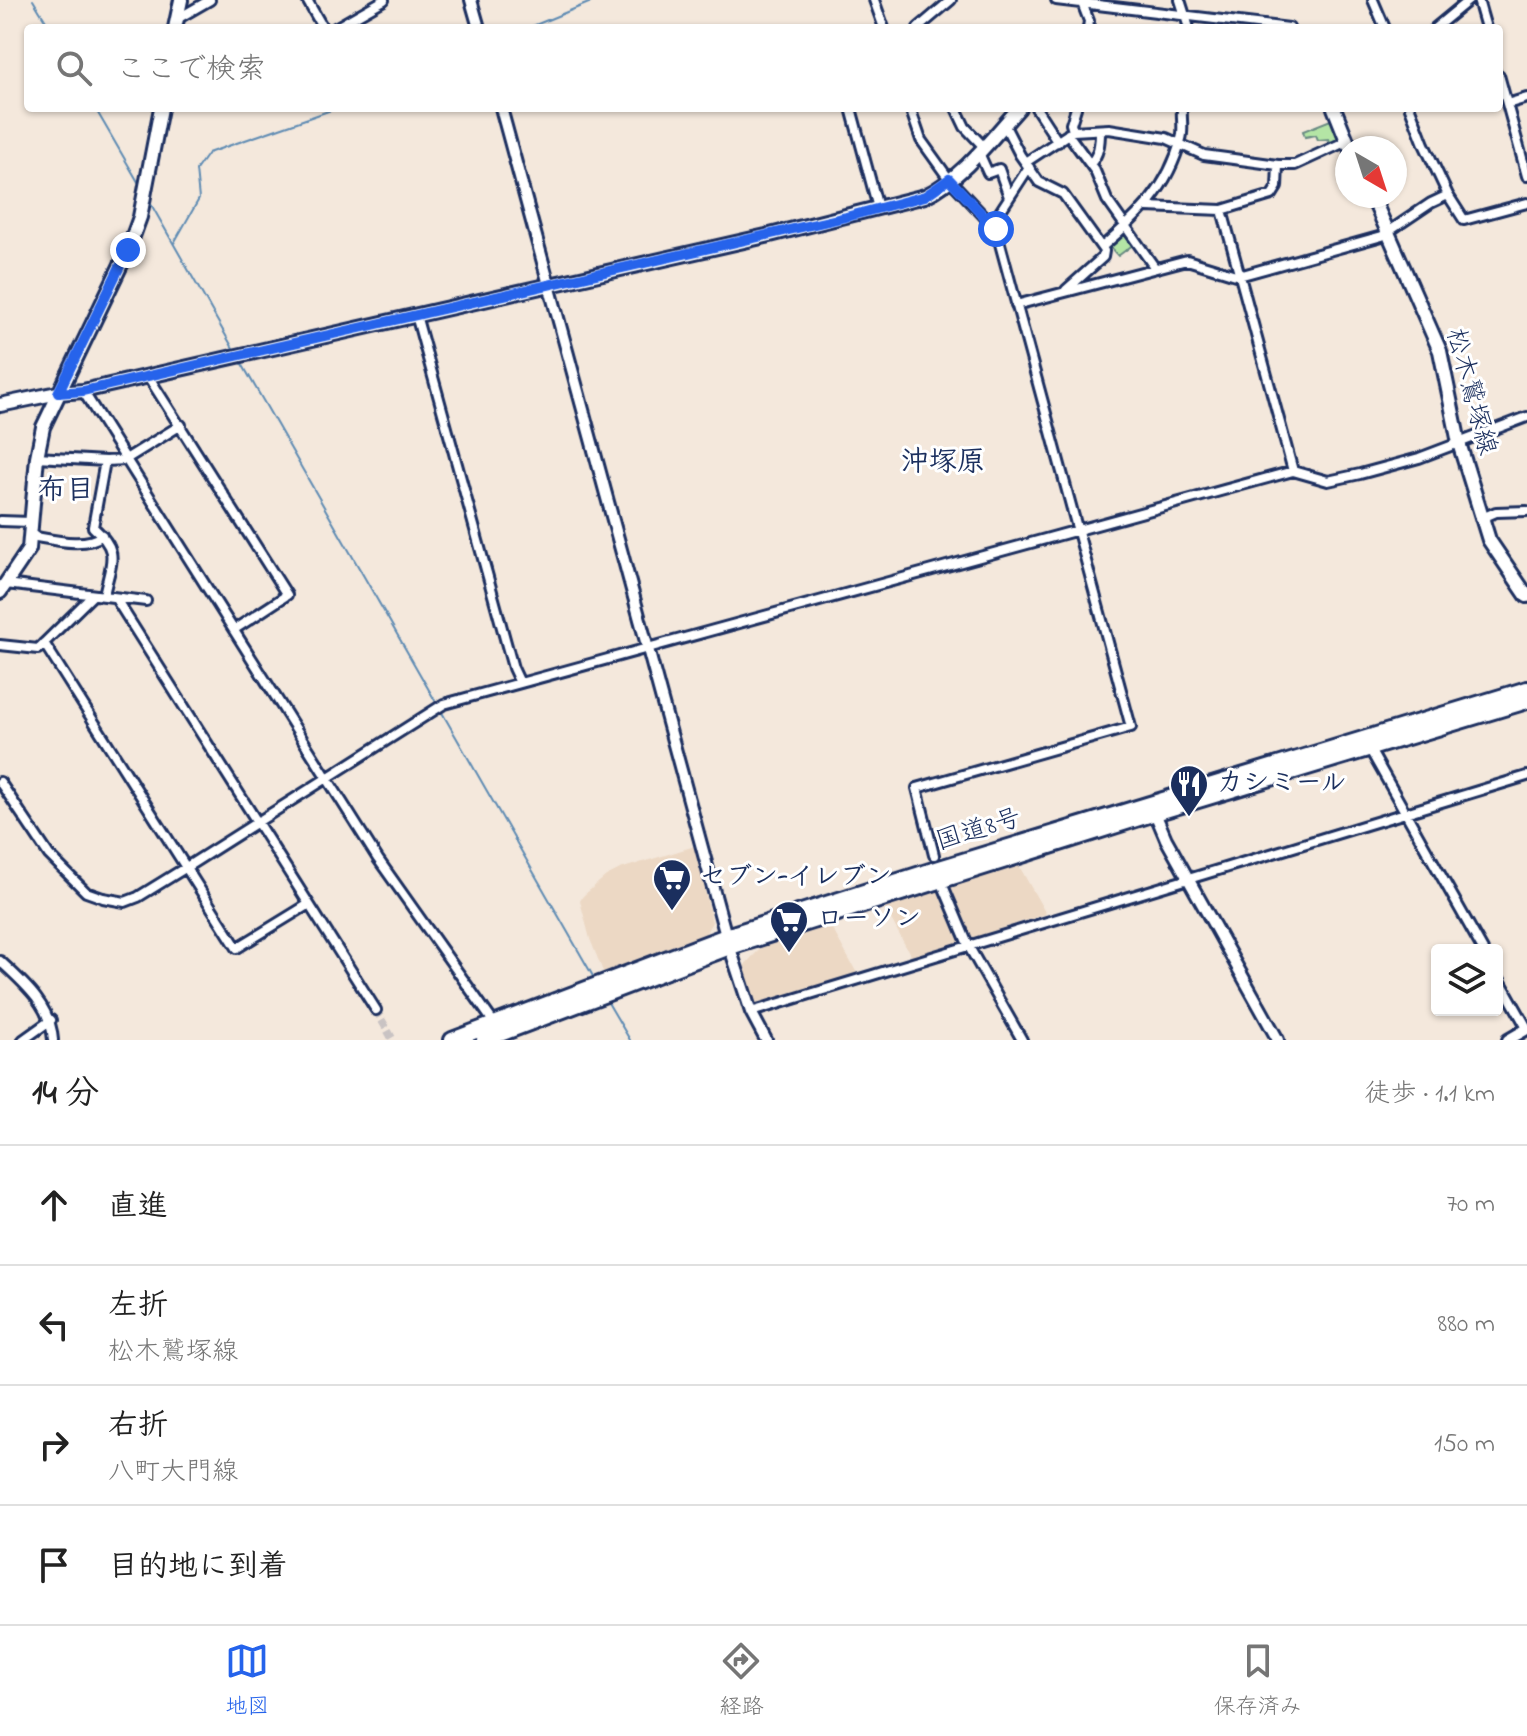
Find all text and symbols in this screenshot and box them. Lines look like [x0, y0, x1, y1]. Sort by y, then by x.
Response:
search box [24, 24, 1503, 112]
icon: search [52, 46, 96, 90]
text: ここで検索 [116, 49, 266, 93]
north arrow [1335, 136, 1407, 208]
route start [978, 211, 1014, 247]
route end [110, 232, 146, 268]
street label: 松木鷲塚線 [1435, 324, 1505, 460]
district label: 沖塚原 [901, 443, 985, 484]
district label: 布目 [38, 471, 94, 512]
restaurant icon: カシミール [1168, 763, 1210, 818]
place label: カシミール [1217, 765, 1346, 803]
street label: 国道8号 [931, 800, 1027, 862]
supermarket icon: セブン-イレブン [651, 857, 693, 912]
place label: セブン-イレブン [700, 859, 892, 897]
supermarket icon: ローソン [768, 899, 810, 954]
place label: ローソン [817, 901, 921, 939]
map controls [1431, 944, 1503, 1016]
button: layers [1431, 944, 1503, 1016]
text: 14 分 [32, 1070, 99, 1120]
text: 徒歩 · 1.1 km [1365, 1076, 1495, 1114]
icon: ahead [32, 1183, 76, 1227]
text: 直進 [108, 1186, 168, 1230]
text: 70 m [1446, 1186, 1495, 1224]
text: 左折 [108, 1285, 168, 1329]
icon: left [32, 1303, 76, 1347]
text: 880 m [1438, 1306, 1495, 1344]
text: 松木鷲塚線 [108, 1334, 238, 1372]
text: 右折 [108, 1405, 168, 1449]
icon: right [32, 1423, 76, 1467]
text: 150 m [1434, 1426, 1495, 1464]
text: 八町大門線 [108, 1454, 238, 1492]
icon: arrive [32, 1543, 76, 1587]
text: 目的地に到着 [108, 1546, 288, 1590]
tab: 地図 [225, 1639, 269, 1724]
tab: 経路 [719, 1639, 764, 1724]
tab: 保存済み [1214, 1639, 1302, 1724]

